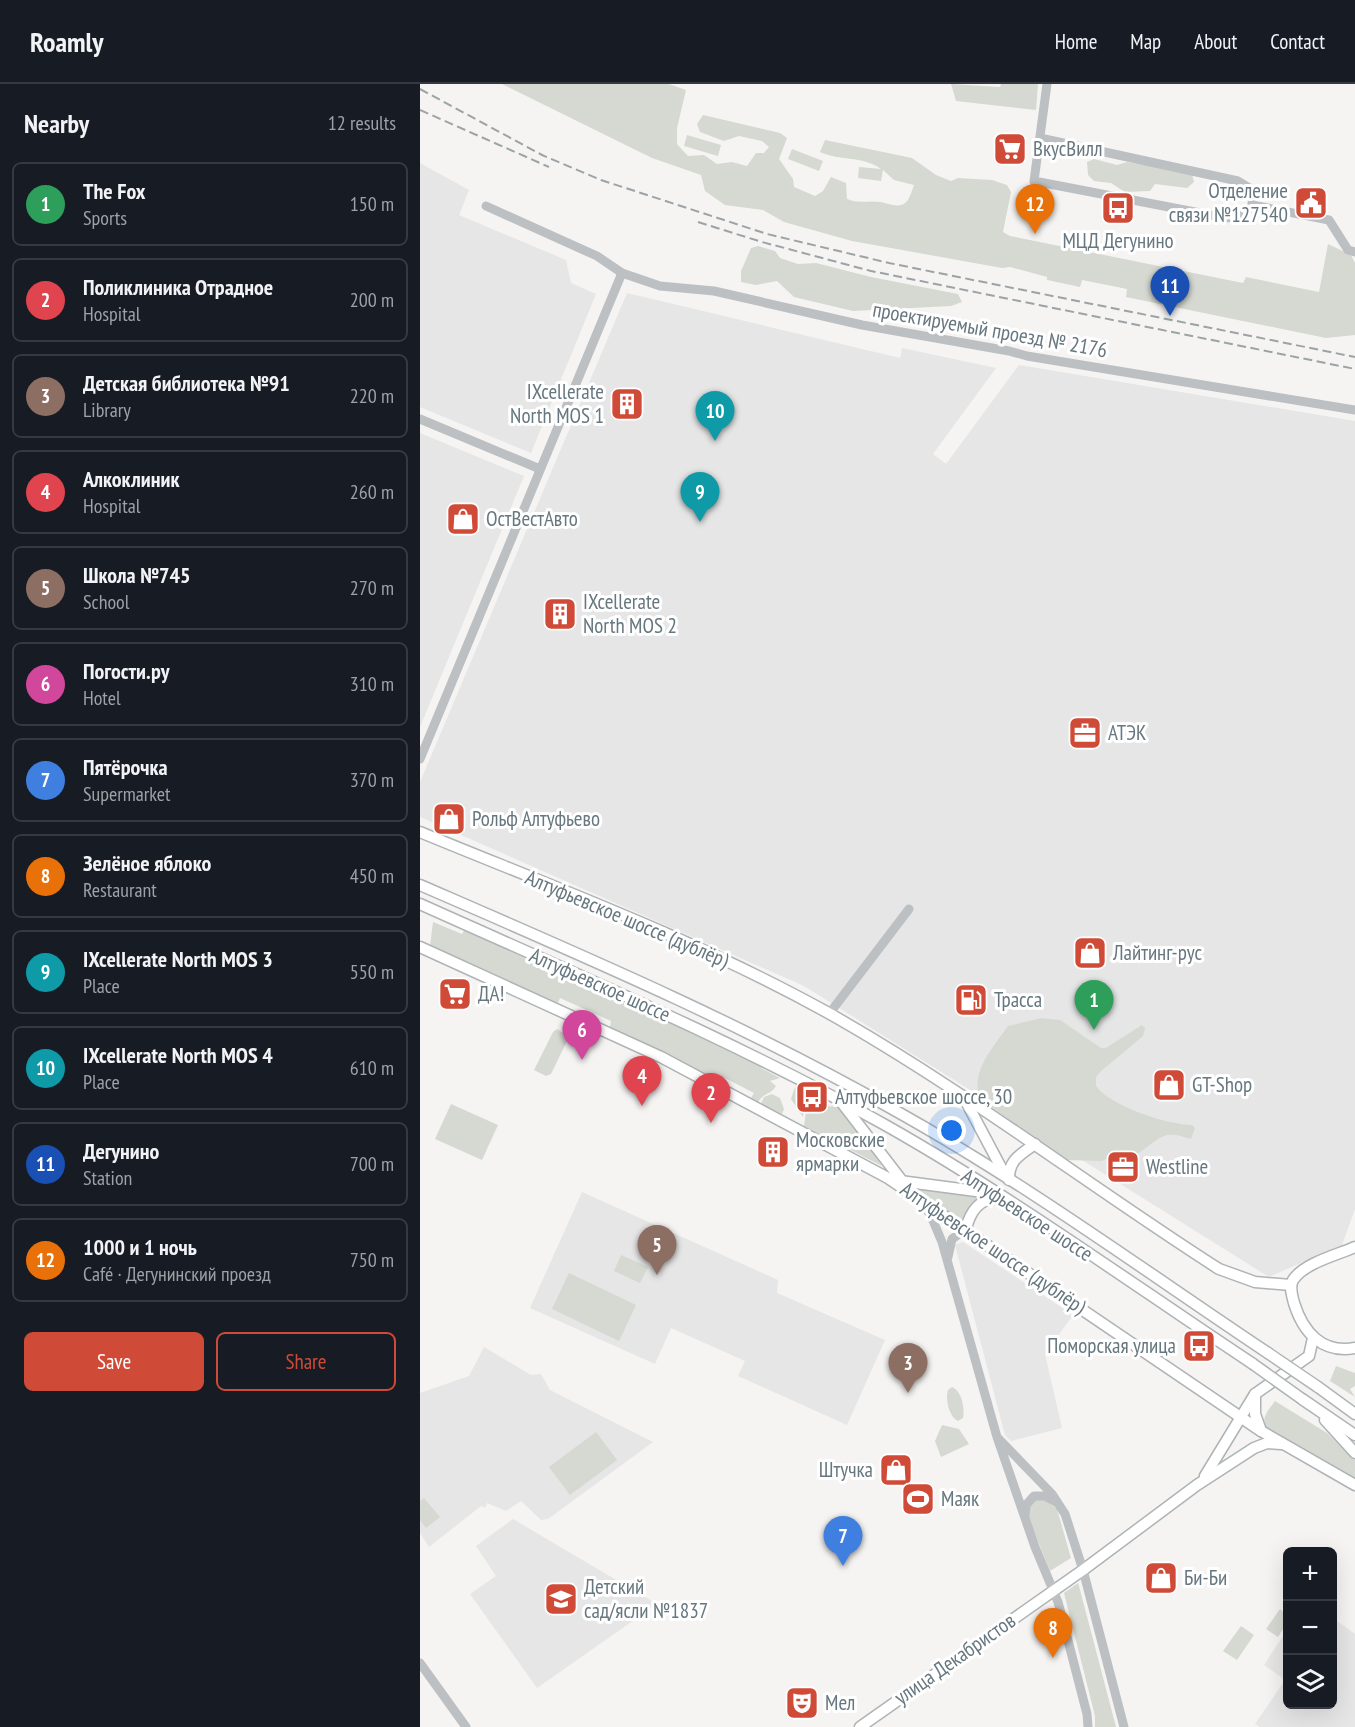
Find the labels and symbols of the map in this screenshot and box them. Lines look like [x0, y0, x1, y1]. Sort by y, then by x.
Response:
supermarket icon: ВкусВилл [992, 131, 1028, 167]
place label: ВкусВилл [1033, 135, 1103, 162]
place label: Отделение связи №127540 [1169, 177, 1288, 228]
pin: 12 [1016, 184, 1054, 234]
public building icon: Отделение связи №127540 [1293, 185, 1329, 221]
bus stop icon: МЦД Дегунино [1100, 190, 1136, 226]
place label: МЦД Дегунино [1062, 227, 1174, 254]
pin: 11 [1150, 266, 1190, 316]
street label: проектируемый проезд № 2176 [871, 296, 1110, 363]
place label: IXcellerate North MOS 1 [510, 378, 604, 429]
building icon: IXcellerate North MOS 1 [609, 386, 645, 422]
pin: 10 [696, 392, 734, 441]
pin: 9 [680, 472, 720, 522]
shop icon: ОстВестАвто [445, 501, 481, 537]
place label: ОстВестАвто [486, 505, 578, 532]
place label: IXcellerate North MOS 2 [583, 588, 677, 639]
building icon: IXcellerate North MOS 2 [542, 596, 578, 632]
office icon: АТЭК [1067, 715, 1103, 751]
place label: АТЭК [1108, 719, 1146, 746]
shop icon: Рольф Алтуфьево [431, 801, 467, 837]
place label: Рольф Алтуфьево [472, 805, 600, 832]
street label: Алтуфьевское шоссе (дублёр) [522, 863, 733, 974]
shop icon: Лайтинг-рус [1072, 935, 1108, 971]
place label: Лайтинг-рус [1112, 939, 1202, 966]
street label: Алтуфьевское шоссе [526, 941, 675, 1028]
supermarket icon: ДА! [437, 976, 473, 1012]
place label: ДА! [478, 980, 505, 1007]
pin: 1 [1074, 980, 1114, 1030]
fuel station icon: Трасса [953, 982, 989, 1018]
place label: Трасса [994, 986, 1042, 1013]
pin: 6 [562, 1010, 602, 1060]
pin: 4 [622, 1056, 662, 1106]
shop icon: GT-Shop [1151, 1067, 1187, 1103]
place label: GT-Shop [1192, 1071, 1252, 1098]
pin: 2 [692, 1074, 730, 1123]
bus stop icon: Алтуфьевское шоссе, 30 [794, 1079, 830, 1115]
place label: Алтуфьевское шоссе, 30 [835, 1083, 1012, 1110]
your location [937, 1116, 966, 1145]
place label: Московские ярмарки [796, 1126, 885, 1177]
building icon: Московские ярмарки [755, 1134, 791, 1170]
office icon: Westline [1105, 1149, 1141, 1185]
place label: Westline [1146, 1153, 1208, 1180]
street label: Алтуфьевское шоссе [956, 1162, 1098, 1267]
street label: Алтуфьевское шоссе (дублёр) [895, 1175, 1091, 1320]
pin: 5 [638, 1226, 676, 1275]
bus stop icon: Поморская улица [1181, 1328, 1217, 1364]
place label: Поморская улица [1047, 1332, 1176, 1359]
pin: 3 [888, 1344, 928, 1393]
shop icon: Штучка [878, 1452, 914, 1488]
place label: Штучка [819, 1456, 873, 1483]
sports icon: Маяк [900, 1481, 936, 1517]
place label: Маяк [941, 1485, 979, 1512]
pin: 7 [824, 1516, 862, 1566]
shop icon: Би-Би [1143, 1560, 1179, 1596]
place label: Би-Би [1184, 1564, 1227, 1591]
place label: Детский сад/ясли №1837 [584, 1573, 708, 1624]
school or university icon: Детский сад/ясли №1837 [543, 1581, 579, 1617]
street label: улица Декабристов [889, 1607, 1021, 1710]
pin: 8 [1034, 1608, 1072, 1658]
theatre icon: Мел [784, 1685, 820, 1721]
place label: Мел [825, 1689, 855, 1716]

